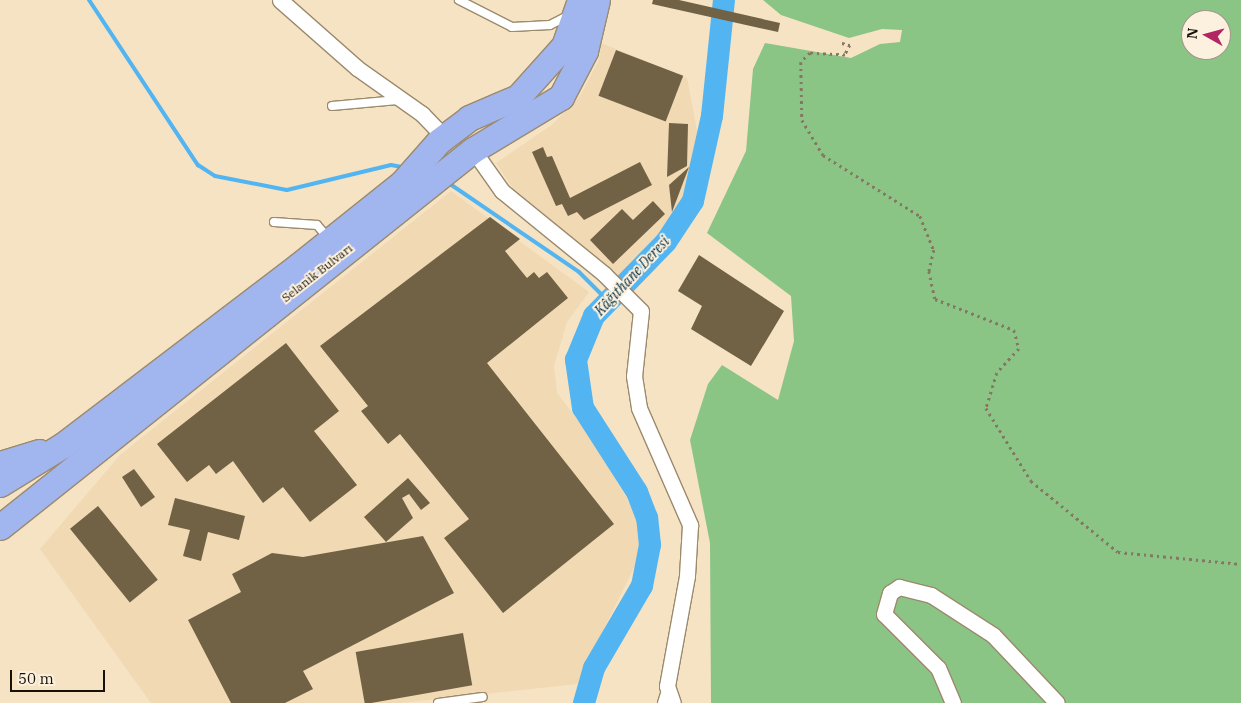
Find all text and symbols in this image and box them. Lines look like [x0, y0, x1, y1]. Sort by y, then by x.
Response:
north arrow [1181, 10, 1231, 60]
text: N [1182, 27, 1202, 40]
water label: Kâğıthane Deresi [591, 233, 673, 319]
street label: Selanik Bulvarı [279, 241, 355, 305]
scale bar [12, 660, 108, 692]
text: 50 m [18, 669, 54, 688]

